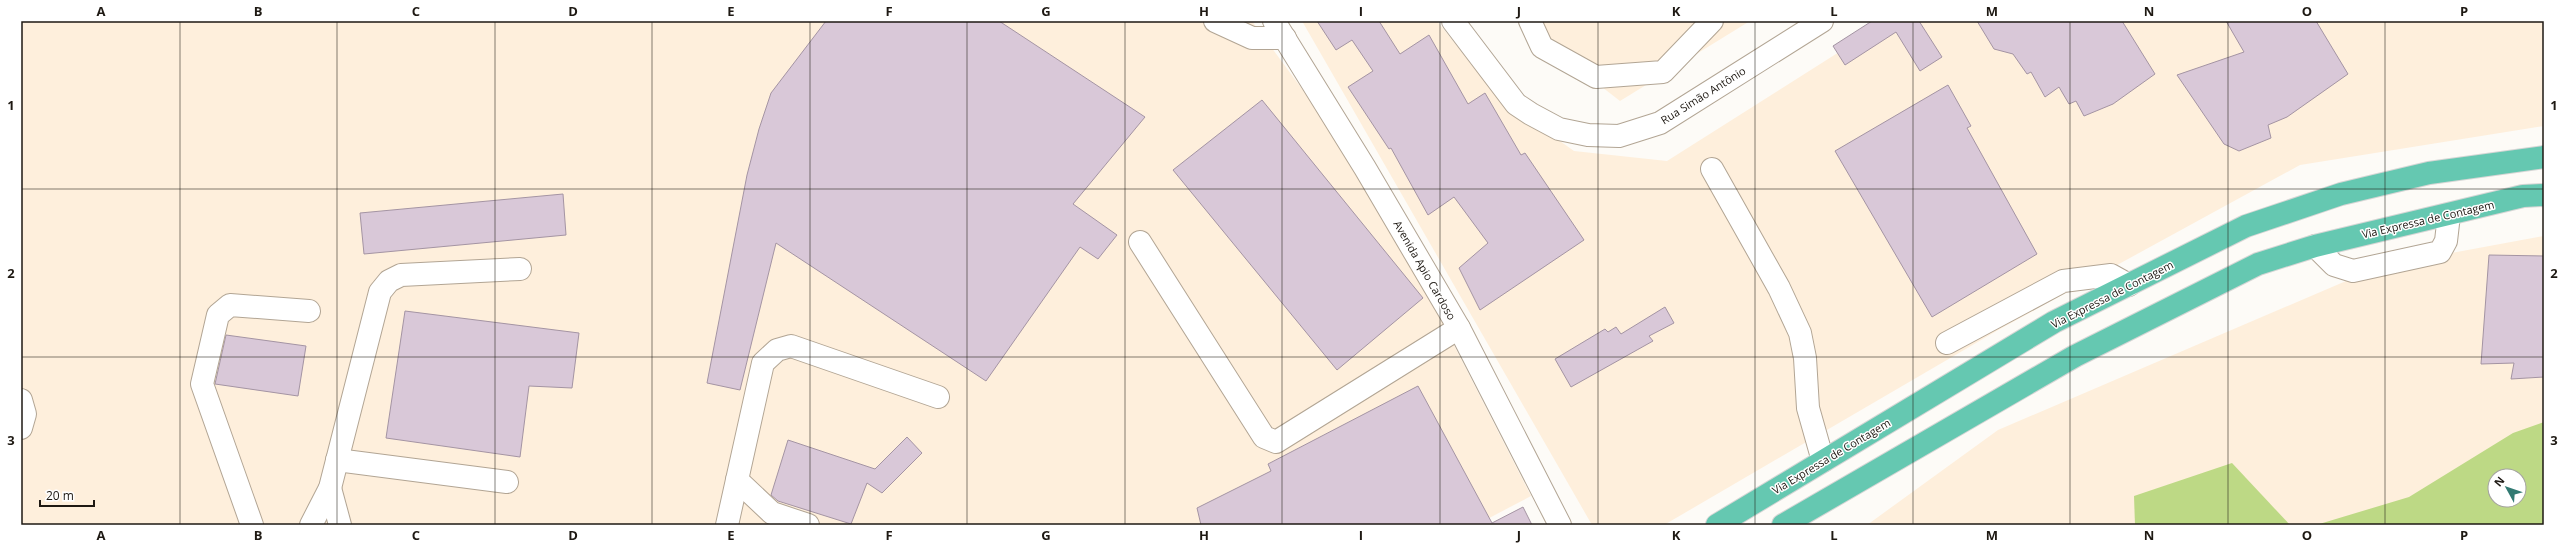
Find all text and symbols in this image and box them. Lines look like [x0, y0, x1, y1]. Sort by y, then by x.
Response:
text: A [97, 2, 106, 20]
text: B [254, 2, 263, 20]
text: C [412, 2, 420, 20]
text: D [568, 2, 578, 20]
text: E [727, 2, 735, 20]
text: F [885, 2, 893, 20]
text: G [1041, 2, 1051, 20]
text: H [1199, 2, 1209, 20]
text: I [1359, 2, 1363, 20]
text: J [1516, 2, 1521, 20]
text: K [1672, 2, 1681, 20]
text: L [1830, 2, 1838, 20]
text: M [1986, 2, 1998, 20]
text: N [2144, 2, 2154, 20]
text: O [2302, 2, 2312, 20]
text: P [2460, 2, 2468, 20]
street label: Rua Simão Antônio [1658, 63, 1749, 127]
text: 1 [7, 96, 15, 114]
text: 1 [2550, 96, 2558, 114]
street label: Via Expressa de Contagem [2360, 196, 2496, 242]
street label: Avenida Apio Cardoso [1390, 218, 1460, 323]
street label: Via Expressa de Contagem [2048, 257, 2176, 331]
text: 2 [7, 264, 15, 282]
text: 2 [2550, 264, 2558, 282]
street label: Via Expressa de Contagem [1769, 415, 1893, 497]
text: 3 [7, 431, 15, 449]
text: 3 [2550, 431, 2558, 449]
north arrow [2487, 468, 2527, 508]
text: N [2490, 473, 2508, 490]
scale bar [40, 482, 94, 508]
text: 20 m [46, 487, 74, 504]
text: A [97, 526, 106, 544]
text: B [254, 526, 263, 544]
text: C [412, 526, 420, 544]
text: D [568, 526, 578, 544]
text: E [727, 526, 735, 544]
text: F [885, 526, 893, 544]
text: G [1041, 526, 1051, 544]
text: H [1199, 526, 1209, 544]
text: I [1359, 526, 1363, 544]
text: J [1516, 526, 1521, 544]
text: K [1672, 526, 1681, 544]
text: L [1830, 526, 1838, 544]
text: M [1986, 526, 1998, 544]
text: N [2144, 526, 2154, 544]
text: O [2302, 526, 2312, 544]
text: P [2460, 526, 2468, 544]

